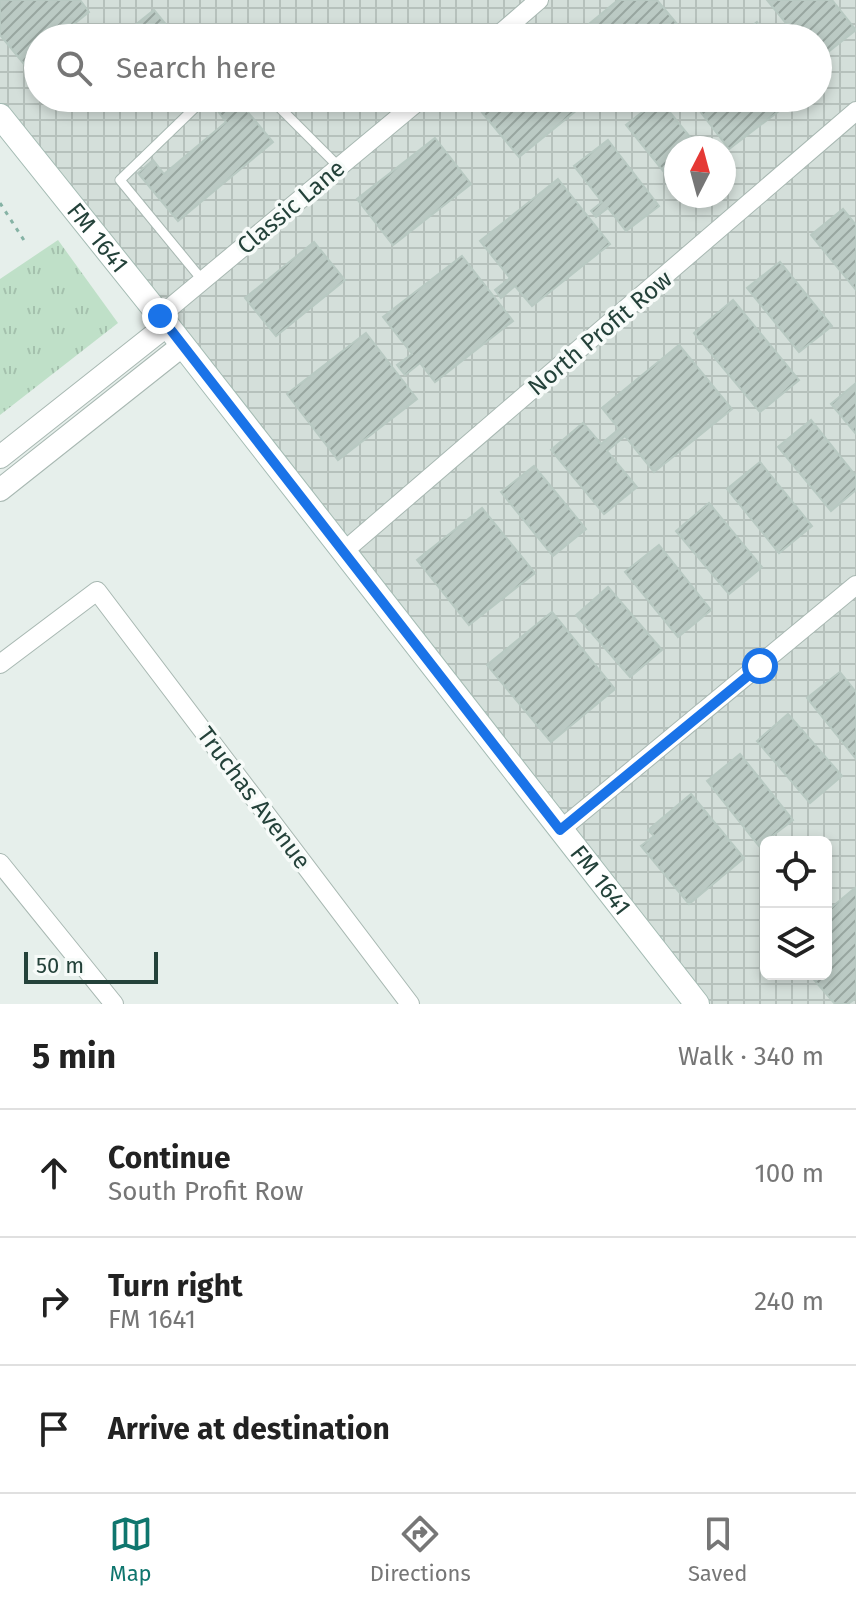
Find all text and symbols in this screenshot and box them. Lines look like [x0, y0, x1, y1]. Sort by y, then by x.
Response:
search box [24, 24, 832, 112]
icon: search [52, 46, 96, 90]
text: Search here [116, 50, 276, 86]
north arrow [664, 136, 736, 208]
street label: Classic Lane [232, 154, 350, 260]
street label: FM 1641 [61, 197, 134, 278]
street label: North Profit Row [522, 265, 678, 401]
route end [142, 298, 178, 334]
route start [742, 648, 778, 684]
street label: Truchas Avenue [192, 721, 316, 875]
map controls [760, 836, 832, 980]
button: locate [760, 836, 832, 908]
street label: FM 1641 [564, 840, 637, 921]
button: layers [760, 908, 832, 980]
scale bar [24, 948, 158, 984]
text: 50 m [36, 952, 84, 979]
text: 5 min [32, 1036, 116, 1077]
text: Walk · 340 m [678, 1041, 824, 1072]
text: Continue [108, 1140, 231, 1176]
icon: ahead [32, 1151, 76, 1195]
text: 100 m [755, 1158, 824, 1189]
text: South Profit Row [108, 1176, 303, 1207]
text: Turn right [108, 1268, 243, 1304]
icon: right [32, 1279, 76, 1323]
text: 240 m [754, 1286, 824, 1317]
text: FM 1641 [108, 1304, 196, 1335]
icon: arrive [32, 1407, 76, 1451]
text: Arrive at destination [108, 1411, 390, 1447]
tab: Map [109, 1512, 153, 1587]
tab: Directions [370, 1512, 471, 1587]
tab: Saved [688, 1512, 747, 1587]

